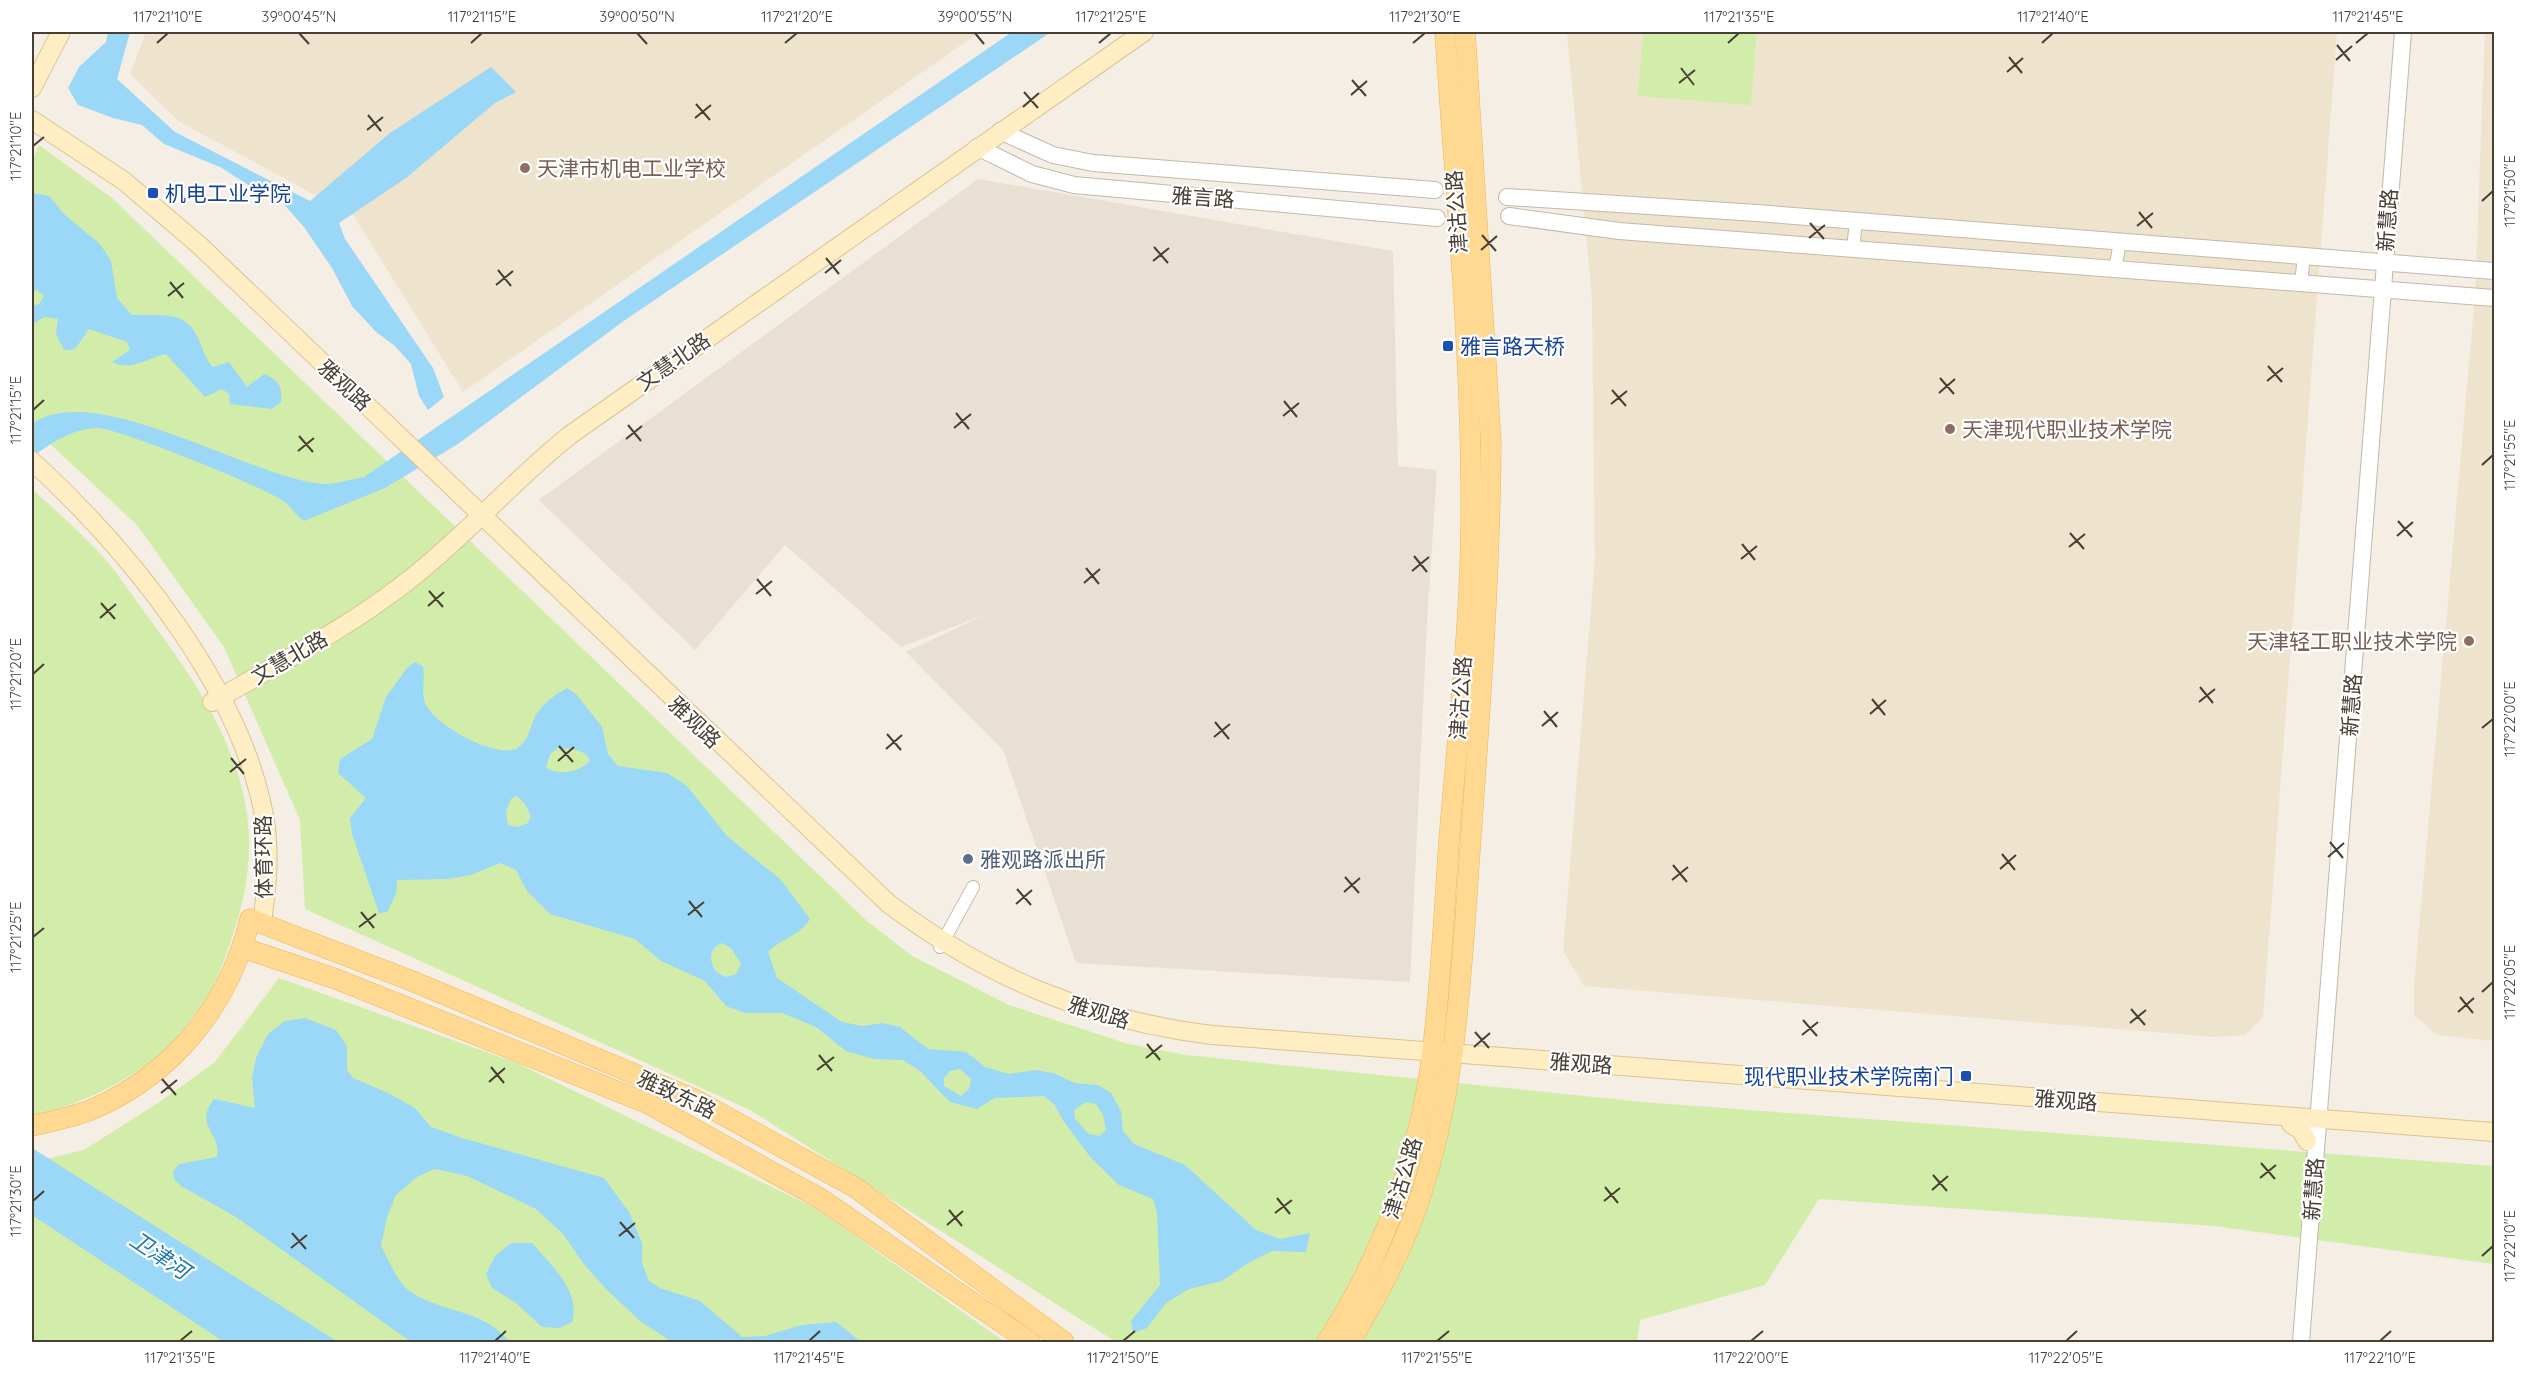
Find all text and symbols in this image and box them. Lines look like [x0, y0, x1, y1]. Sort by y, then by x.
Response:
text: 117°21'10"E [133, 7, 203, 26]
text: 39°00'45"N [262, 7, 336, 26]
text: 117°21'15"E [448, 7, 516, 26]
text: 39°00'50"N [599, 7, 675, 26]
text: 117°21'20"E [761, 7, 833, 26]
text: 39°00'55"N [938, 7, 1012, 26]
text: 117°21'25"E [1075, 7, 1147, 26]
text: 117°21'30"E [1389, 7, 1461, 26]
text: 117°21'35"E [1704, 7, 1774, 26]
text: 117°21'40"E [2017, 7, 2089, 26]
text: 117°21'45"E [2333, 7, 2404, 26]
text: 117°21'10"E [6, 111, 25, 181]
place label: 天津市机电工业学校 [537, 155, 726, 181]
text: 117°21'50"E [2500, 155, 2519, 227]
marker: 天津市机电工业学校 [518, 161, 532, 175]
street label: 津沽公路 [1440, 169, 1472, 255]
place label: 机电工业学院 [165, 180, 291, 206]
street label: 雅言路 [1171, 182, 1235, 212]
marker: 机电工业学院 [146, 186, 160, 200]
street label: 新慧路 [2372, 188, 2402, 252]
street label: 文慧北路 [631, 326, 715, 396]
place label: 雅言路天桥 [1460, 333, 1565, 359]
marker: 雅言路天桥 [1441, 339, 1455, 353]
street label: 雅观路 [313, 354, 377, 416]
text: 117°21'15"E [6, 376, 25, 444]
place label: 天津现代职业技术学院 [1962, 416, 2172, 442]
text: 117°21'55"E [2500, 419, 2519, 491]
marker: 天津现代职业技术学院 [1943, 422, 1957, 436]
street label: 文慧北路 [246, 625, 332, 689]
place label: 天津轻工职业技术学院 [2247, 628, 2457, 654]
marker: 天津轻工职业技术学院 [2462, 634, 2476, 648]
text: 117°21'20"E [6, 638, 25, 710]
street label: 津沽公路 [1444, 655, 1476, 741]
street label: 新慧路 [2336, 673, 2366, 737]
text: 117°22'00"E [2500, 681, 2519, 757]
street label: 雅观路 [663, 691, 727, 753]
street label: 体育环路 [249, 815, 277, 899]
place label: 雅观路派出所 [980, 846, 1106, 872]
marker: 雅观路派出所 [961, 852, 975, 866]
text: 117°21'25"E [6, 901, 25, 973]
text: 117°22'05"E [2500, 945, 2519, 1019]
street label: 雅观路 [1065, 990, 1133, 1034]
street label: 雅观路 [1549, 1048, 1613, 1078]
place label: 现代职业技术学院南门 [1744, 1063, 1954, 1089]
street label: 雅致东路 [633, 1064, 721, 1124]
marker: 现代职业技术学院南门 [1959, 1069, 1973, 1083]
street label: 雅观路 [2034, 1085, 2098, 1115]
street label: 津沽公路 [1377, 1134, 1427, 1222]
street label: 新慧路 [2298, 1157, 2328, 1221]
text: 117°21'30"E [6, 1165, 25, 1237]
text: 117°22'10"E [2500, 1210, 2519, 1282]
water label: 卫津河 [125, 1225, 198, 1287]
text: 117°21'35"E [145, 1348, 215, 1367]
text: 117°21'40"E [459, 1348, 531, 1367]
text: 117°21'45"E [774, 1348, 845, 1367]
text: 117°21'50"E [1087, 1348, 1159, 1367]
text: 117°21'55"E [1401, 1348, 1473, 1367]
text: 117°22'00"E [1713, 1348, 1789, 1367]
text: 117°22'05"E [2029, 1348, 2103, 1367]
text: 117°22'10"E [2344, 1348, 2416, 1367]

